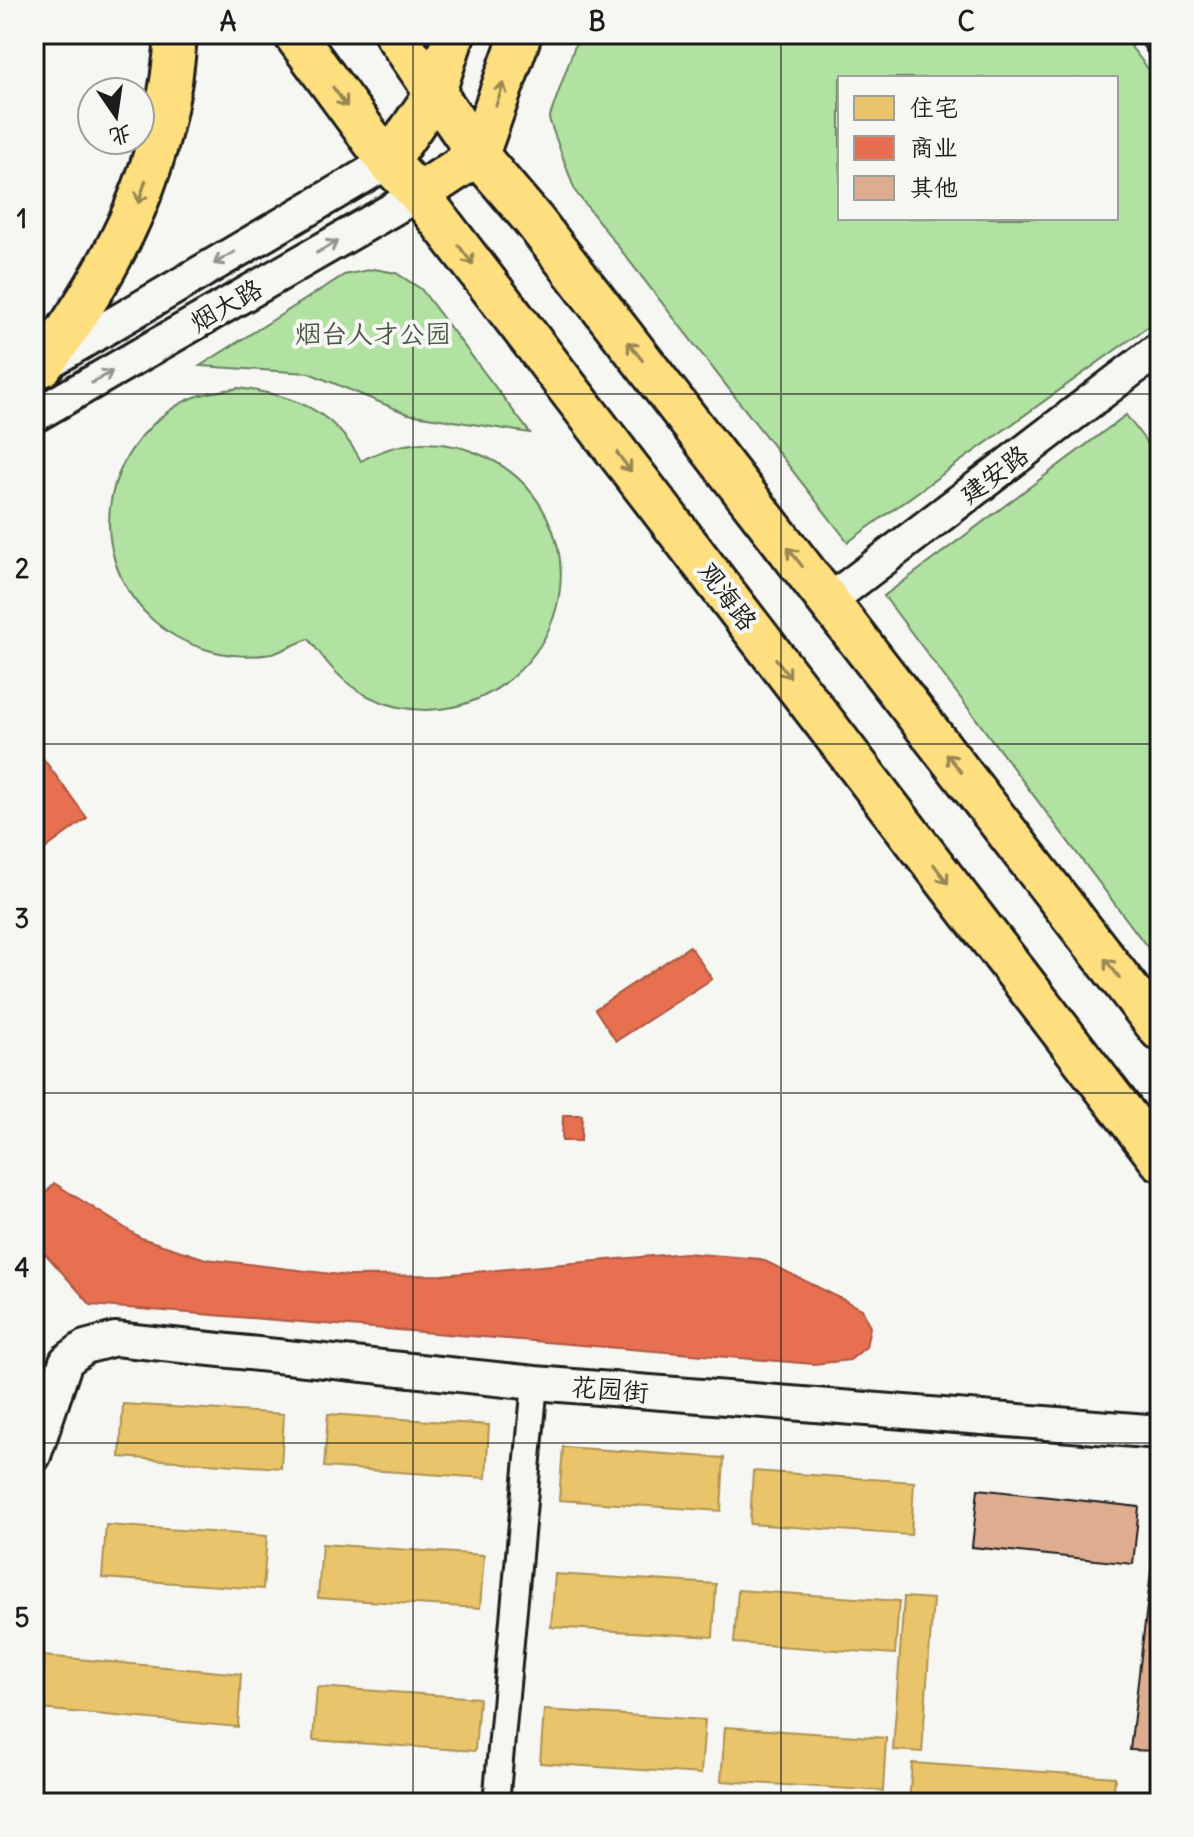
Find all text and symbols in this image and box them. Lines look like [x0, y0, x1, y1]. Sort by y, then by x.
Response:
text: A [220, 5, 237, 38]
text: B [588, 5, 606, 38]
text: C [957, 5, 975, 38]
north arrow [76, 76, 156, 156]
legend [838, 76, 1118, 220]
one-way arrow [493, 82, 508, 107]
one-way arrow [332, 86, 349, 107]
text: 住宅 [910, 92, 958, 122]
text: 北 [107, 119, 134, 152]
text: 商业 [910, 132, 958, 162]
text: 其他 [910, 172, 958, 202]
one-way arrow [133, 179, 148, 204]
text: 1 [17, 202, 27, 235]
one-way arrow [314, 239, 338, 254]
one-way arrow [458, 244, 475, 266]
one-way arrow [213, 250, 236, 266]
street label: 烟大路 [184, 271, 268, 339]
park label: 烟台人才公园 [295, 317, 451, 350]
one-way arrow [627, 341, 644, 362]
one-way arrow [89, 369, 113, 384]
street label: 建安路 [953, 437, 1035, 511]
one-way arrow [616, 451, 633, 472]
one-way arrow [786, 547, 803, 568]
text: 2 [15, 552, 29, 585]
street label: 观海路 [691, 555, 765, 637]
one-way arrow [774, 657, 791, 678]
one-way arrow [945, 752, 962, 774]
one-way arrow [932, 863, 949, 885]
text: 3 [15, 902, 29, 935]
one-way arrow [1104, 958, 1121, 980]
text: 4 [14, 1251, 30, 1284]
street label: 花园街 [570, 1369, 650, 1409]
text: 5 [15, 1601, 30, 1634]

